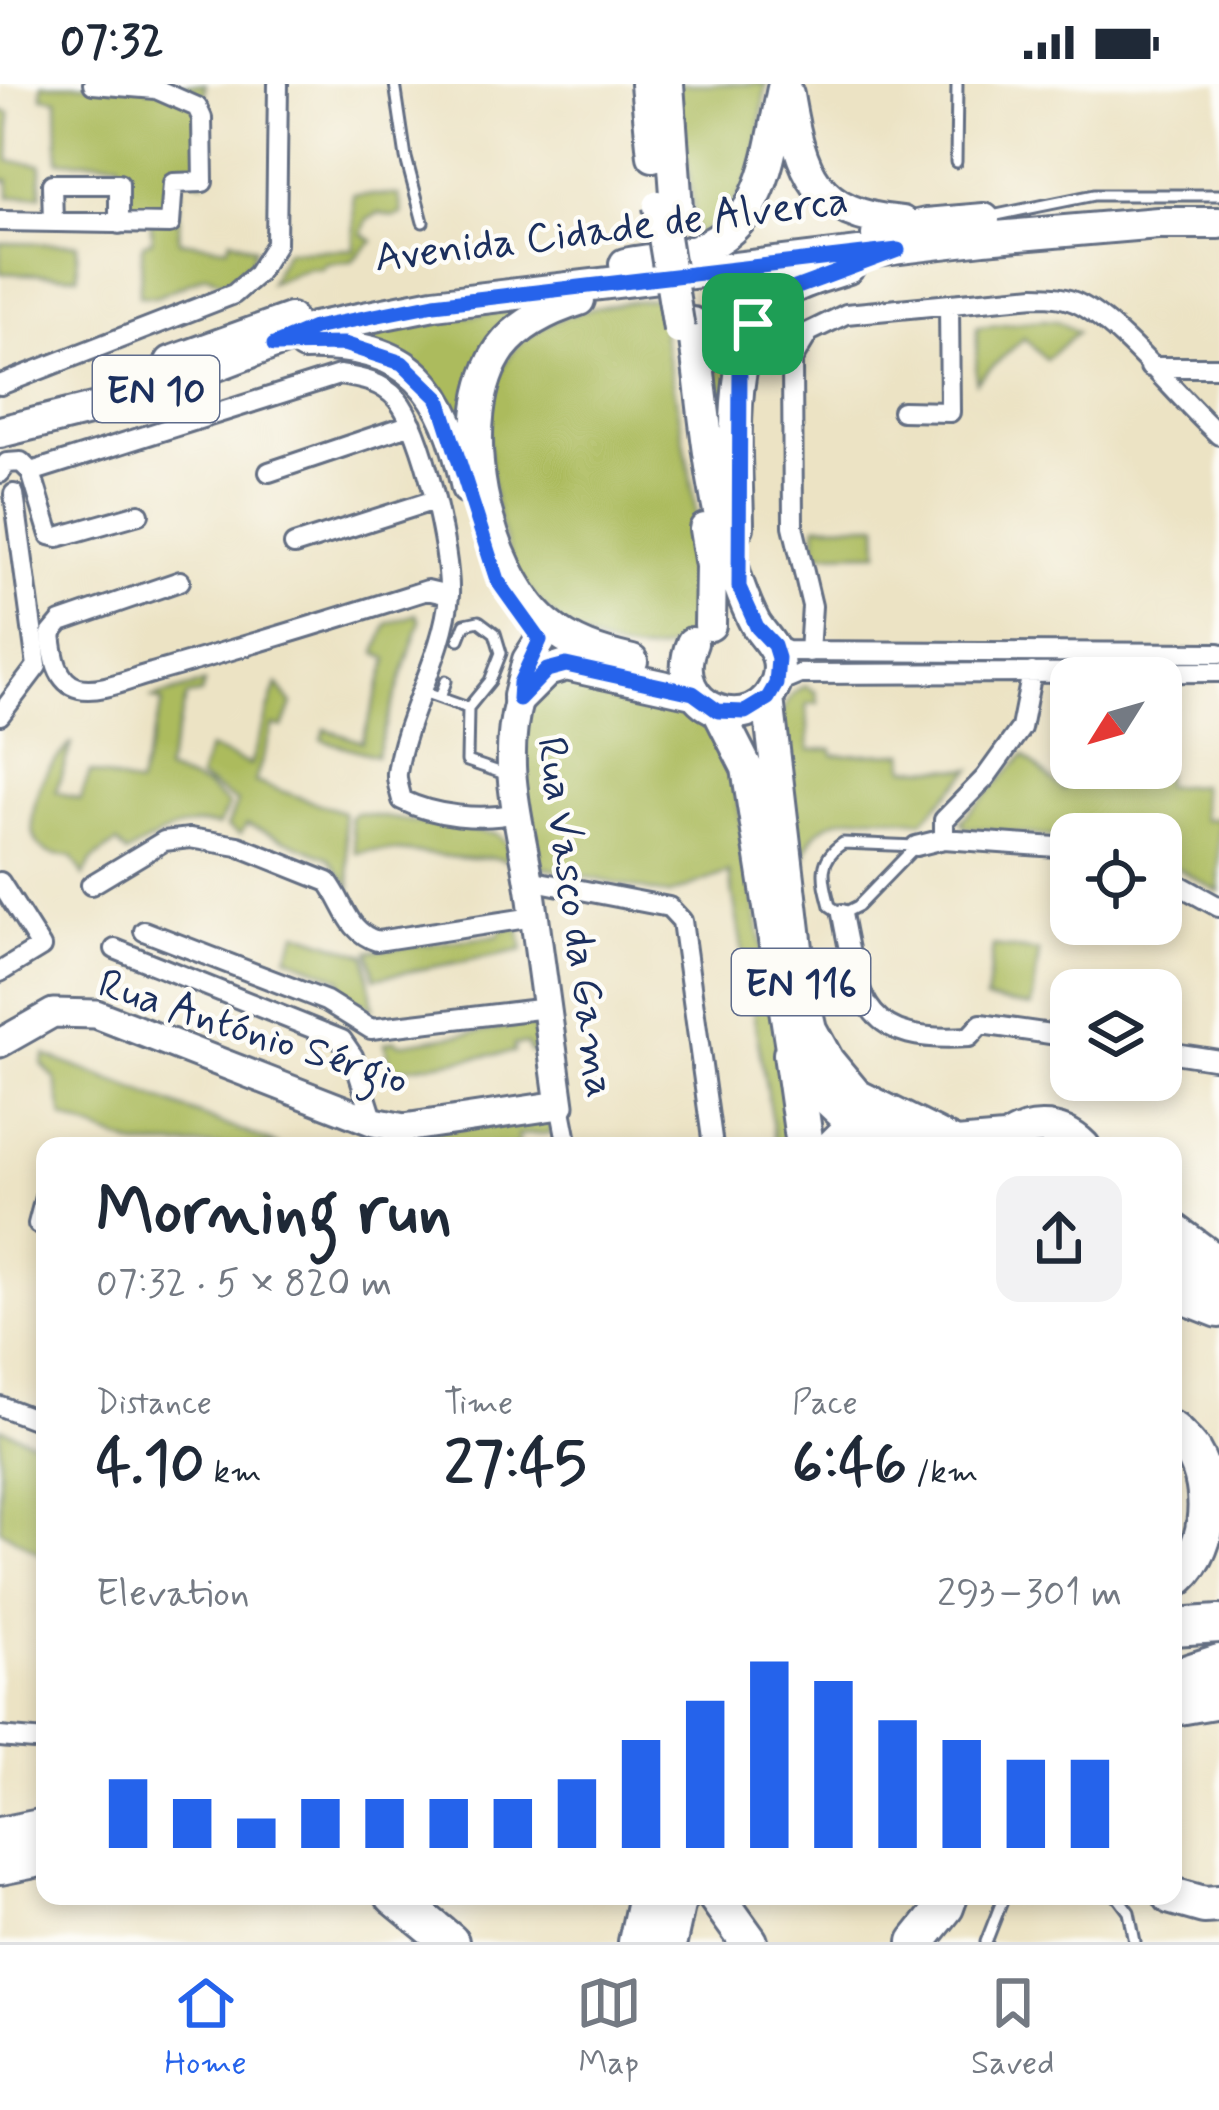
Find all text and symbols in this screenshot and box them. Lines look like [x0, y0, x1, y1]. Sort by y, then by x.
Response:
text: 07:32 [60, 13, 164, 72]
street label: Avenida Cidade de Alverca [372, 174, 851, 287]
pin [702, 273, 804, 375]
icon: arrive [720, 291, 786, 357]
road number: EN 10 [93, 356, 219, 422]
north arrow [1050, 657, 1182, 789]
map controls [1050, 657, 1182, 1101]
street label: Rua Vasco da Gama [522, 734, 627, 1101]
button: locate [1050, 813, 1182, 945]
road number: EN 116 [732, 949, 870, 1015]
street label: Rua António Sérgio [90, 957, 415, 1113]
button: layers [1050, 969, 1182, 1101]
text: Morning run [96, 1171, 452, 1257]
button: share [996, 1176, 1122, 1302]
text: 07:32 · 5 × 820 m [96, 1259, 392, 1310]
text: Distance [96, 1382, 212, 1426]
text: Time [444, 1382, 513, 1426]
text: Pace [792, 1382, 858, 1426]
text: 4.10 [96, 1426, 205, 1505]
text: 27:45 [444, 1426, 587, 1505]
text: 6:46 [792, 1426, 907, 1505]
text: km [205, 1451, 262, 1495]
text: /km [907, 1451, 978, 1495]
text: Elevation [96, 1569, 250, 1620]
text: 293–301 m [937, 1569, 1122, 1620]
tab: Home [165, 1970, 247, 2086]
tab: Map [576, 1970, 642, 2086]
tab: Saved [971, 1970, 1054, 2086]

